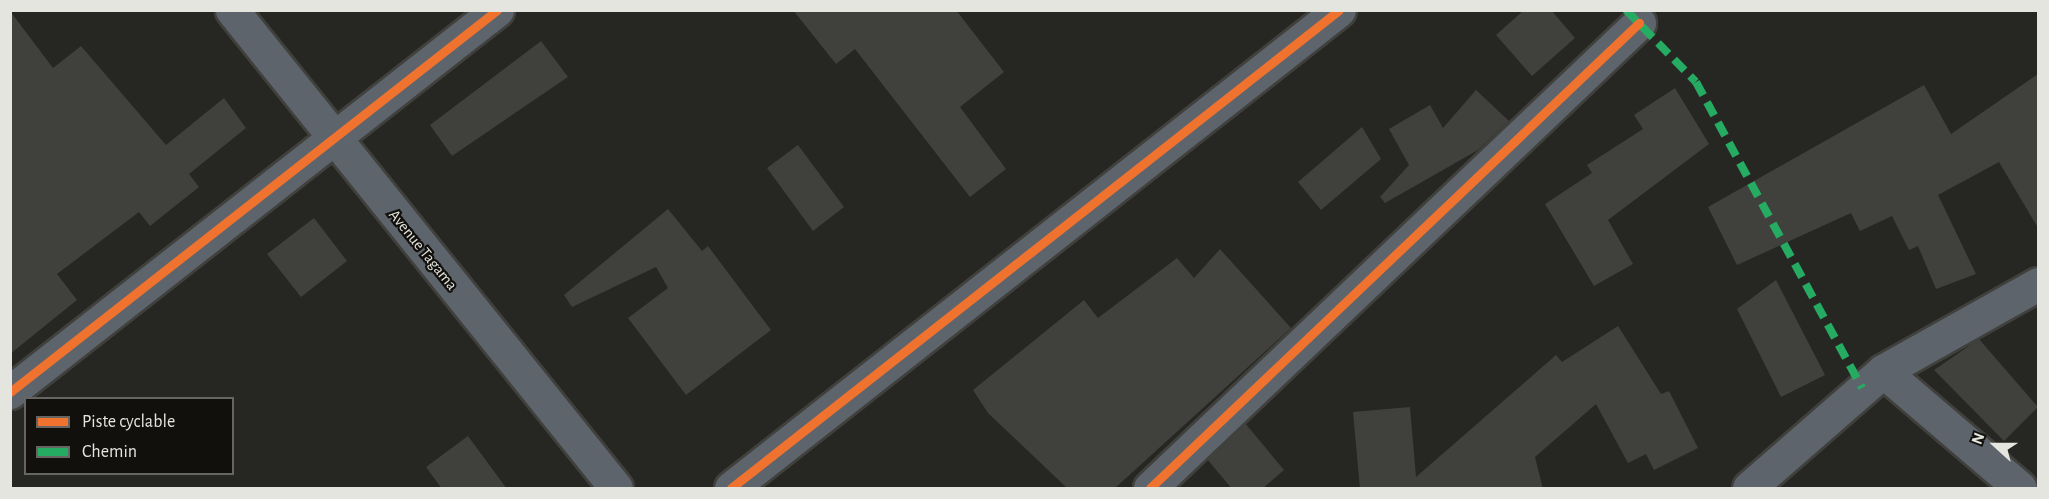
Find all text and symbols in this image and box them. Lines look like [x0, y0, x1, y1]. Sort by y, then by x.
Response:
street label: Avenue Tagama [385, 206, 461, 294]
legend [24, 397, 234, 475]
text: Piste cyclable [82, 413, 175, 431]
north arrow [1965, 415, 2025, 475]
text: N [1969, 430, 1988, 447]
text: Chemin [82, 443, 137, 461]

